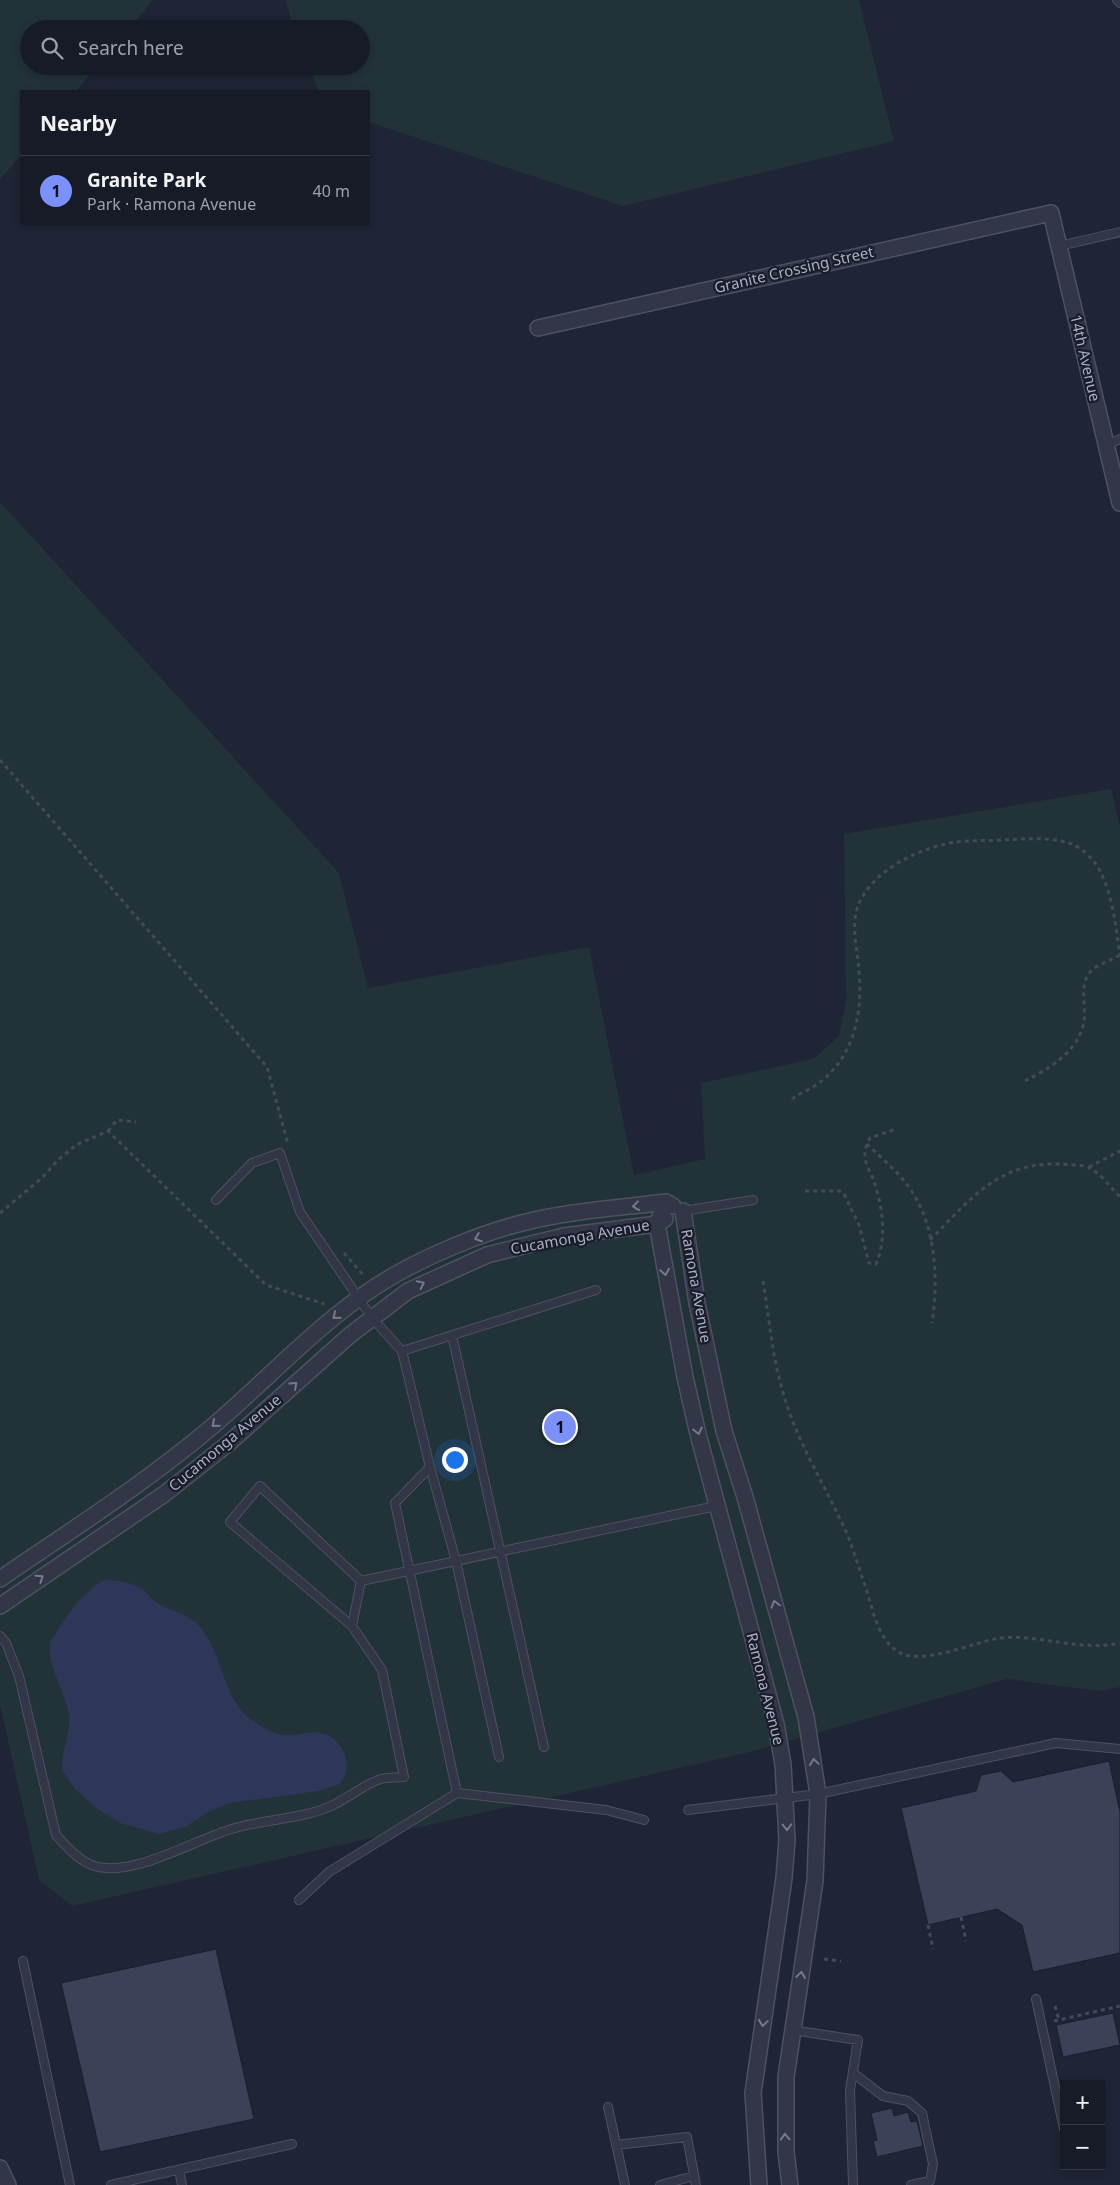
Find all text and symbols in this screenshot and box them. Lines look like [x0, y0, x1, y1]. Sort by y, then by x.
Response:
search box [20, 20, 370, 75]
icon: search [38, 34, 66, 62]
text: Search here [78, 35, 184, 61]
text: Nearby [40, 109, 116, 137]
text: Granite Park [87, 167, 206, 193]
text: 1 [51, 180, 61, 202]
text: 40 m [313, 180, 350, 202]
text: Park · Ramona Avenue [87, 193, 256, 215]
street label: Granite Crossing Street [712, 241, 876, 297]
street label: 14th Avenue [1066, 312, 1106, 403]
one-way arrow [632, 1200, 640, 1211]
street label: Cucamonga Avenue [509, 1214, 651, 1258]
street label: Ramona Avenue [677, 1227, 717, 1344]
one-way arrow [474, 1232, 483, 1243]
one-way arrow [660, 1267, 670, 1276]
one-way arrow [416, 1280, 425, 1290]
one-way arrow [333, 1310, 342, 1319]
one-way arrow [289, 1382, 298, 1391]
street label: Cucamonga Avenue [164, 1389, 285, 1495]
pin: 1 [544, 1408, 576, 1446]
one-way arrow [212, 1418, 221, 1427]
one-way arrow [692, 1426, 702, 1434]
your location [442, 1447, 468, 1473]
one-way arrow [34, 1575, 44, 1584]
one-way arrow [770, 1600, 780, 1609]
street label: Ramona Avenue [742, 1630, 790, 1747]
one-way arrow [809, 1757, 820, 1765]
one-way arrow [782, 1824, 792, 1831]
one-way arrow [795, 1971, 805, 1979]
one-way arrow [758, 2019, 768, 2027]
map controls [1060, 2080, 1105, 2170]
button: + [1060, 2080, 1105, 2125]
button: − [1060, 2125, 1105, 2170]
one-way arrow [780, 2132, 791, 2140]

